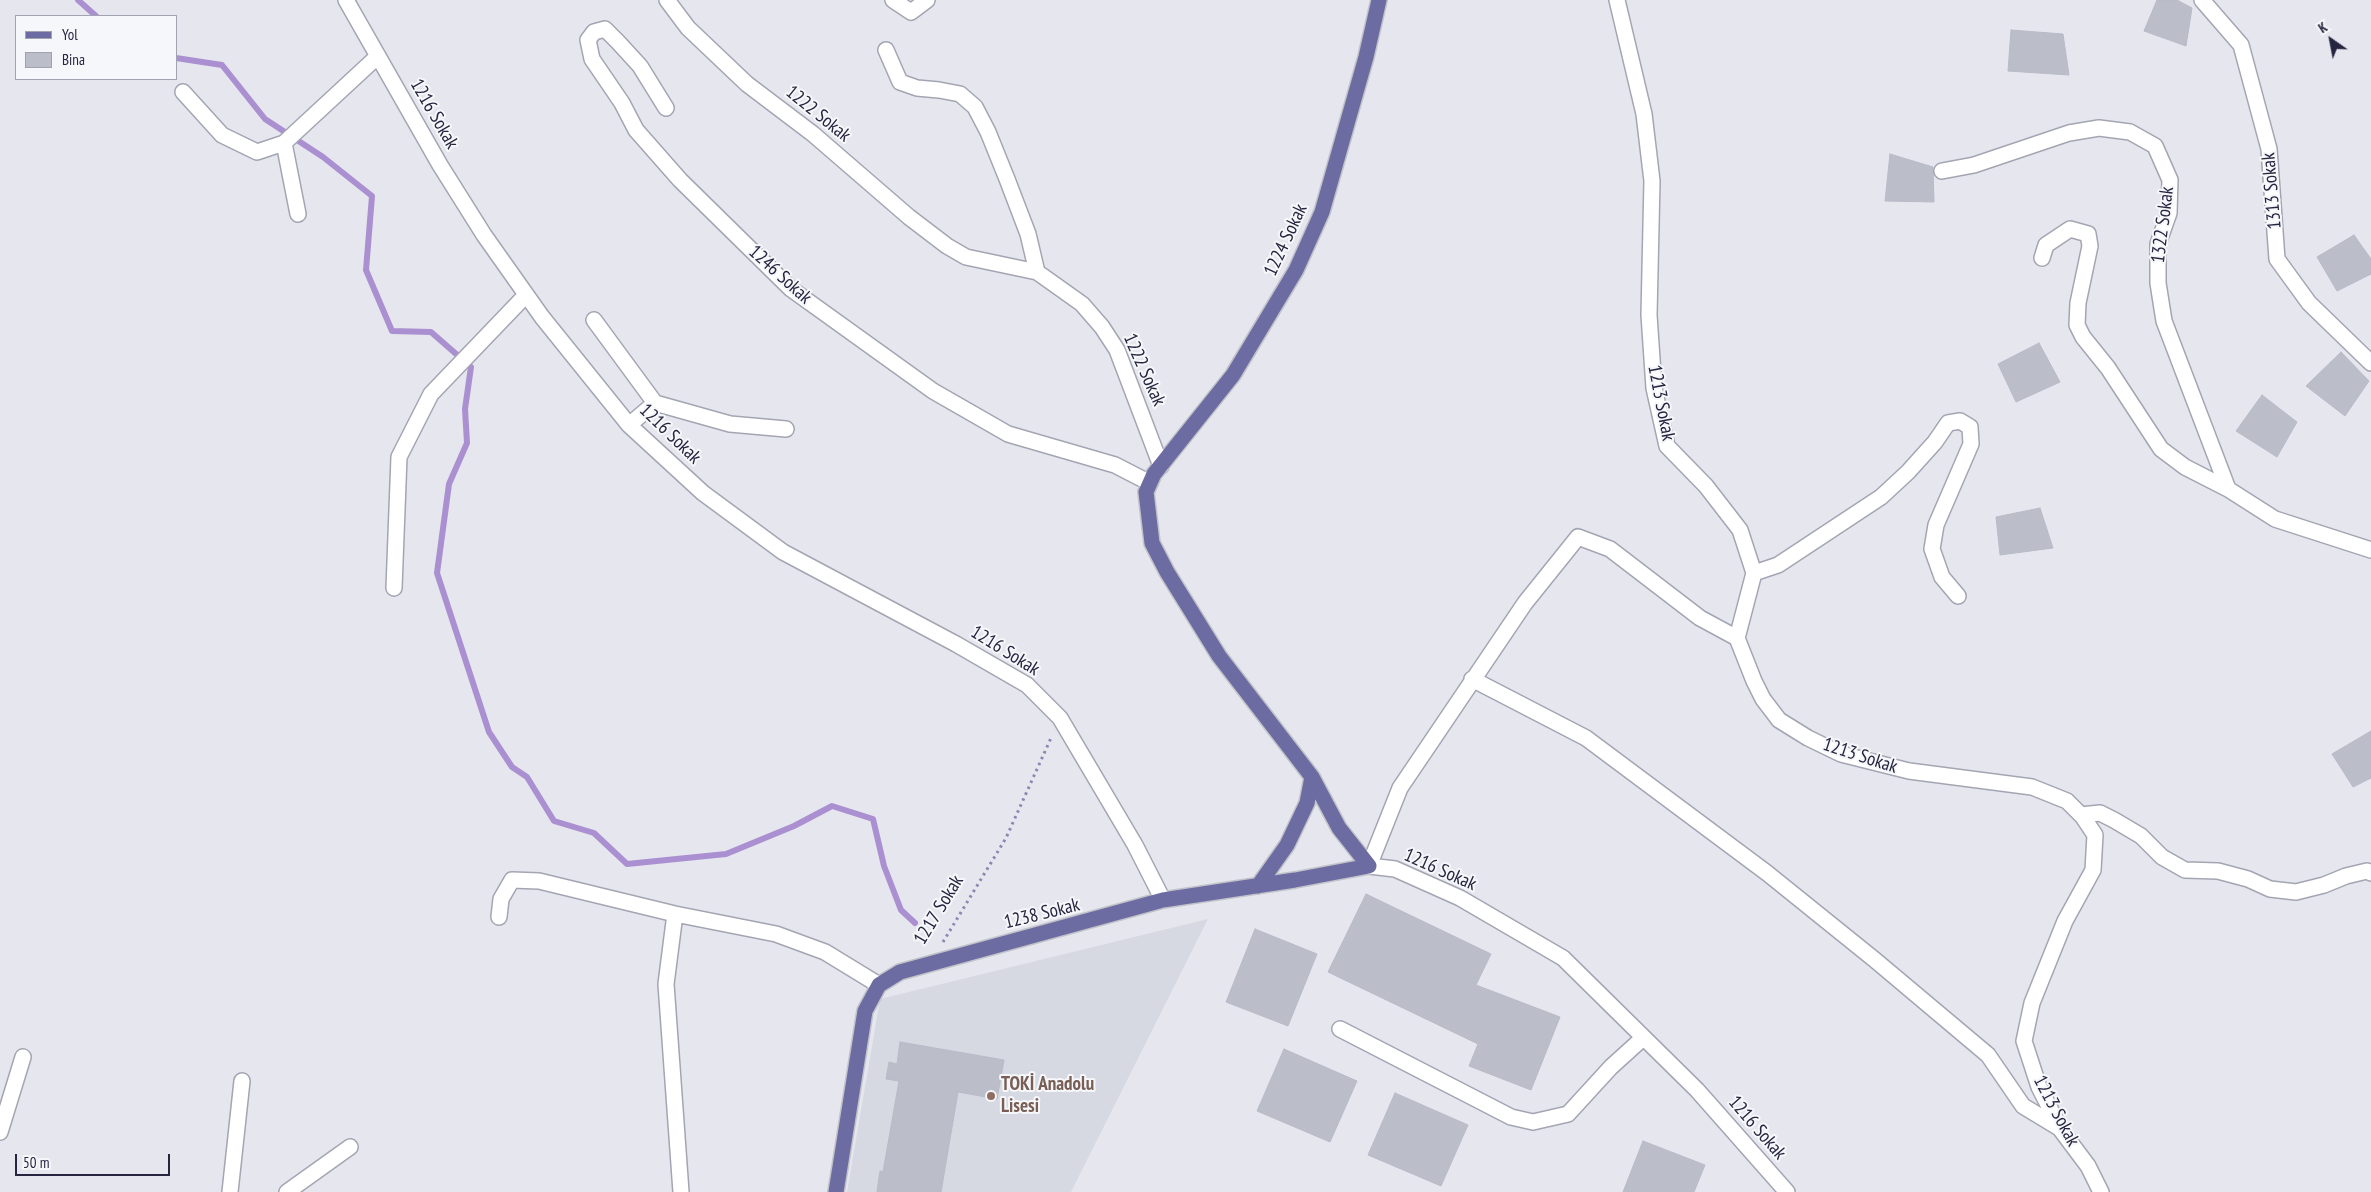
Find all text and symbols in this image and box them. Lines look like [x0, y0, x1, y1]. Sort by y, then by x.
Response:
legend [15, 15, 178, 80]
north arrow [2306, 15, 2356, 65]
text: K [2315, 18, 2331, 37]
text: Yol [62, 25, 78, 44]
text: Bina [62, 50, 85, 69]
street label: 1216 Sokak [405, 75, 463, 153]
street label: 1222 Sokak [781, 81, 855, 147]
street label: 1313 Sokak [2257, 152, 2287, 230]
street label: 1322 Sokak [2147, 185, 2179, 265]
street label: 1224 Sokak [1259, 200, 1313, 280]
street label: 1246 Sokak [744, 241, 816, 309]
street label: 1222 Sokak [1118, 330, 1170, 410]
street label: 1213 Sokak [1642, 363, 1680, 443]
street label: 1216 Sokak [634, 399, 706, 469]
street label: 1216 Sokak [966, 621, 1044, 681]
street label: 1213 Sokak [1820, 733, 1900, 779]
street label: 1216 Sokak [1400, 844, 1480, 896]
street label: 1217 Sokak [909, 871, 969, 949]
street label: 1238 Sokak [1002, 894, 1082, 934]
street label: 1213 Sokak [2028, 1072, 2084, 1150]
place label: TOKİ Anadolu Lisesi [1001, 1074, 1094, 1118]
marker: TOKİ Anadolu Lisesi [985, 1090, 997, 1102]
street label: 1216 Sokak [1723, 1091, 1791, 1165]
scale bar [18, 1144, 172, 1176]
text: 50 m [23, 1153, 49, 1172]

